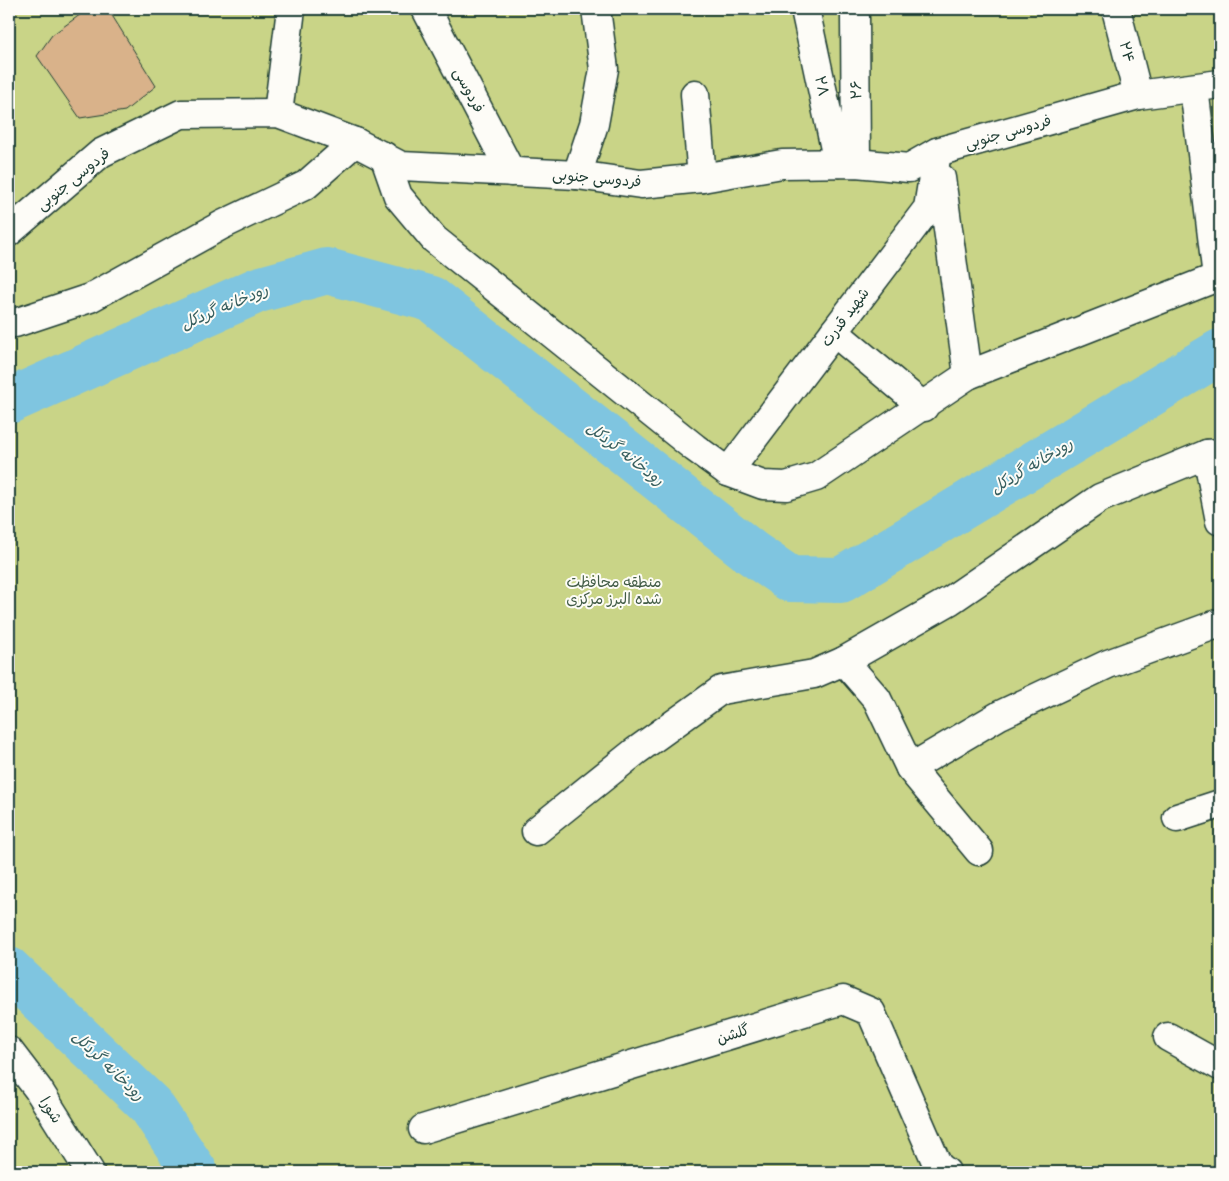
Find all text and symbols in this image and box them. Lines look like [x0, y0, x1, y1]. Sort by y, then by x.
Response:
street label: ۲۴ [1115, 39, 1138, 65]
street label: فردوسی [449, 64, 488, 116]
street label: ۲۸ [810, 74, 833, 98]
street label: ۲۶ [847, 80, 866, 100]
street label: فردوسی جنوبی [963, 111, 1054, 154]
street label: فردوسی جنوبی [33, 144, 114, 215]
street label: فردوسی جنوبی [552, 165, 642, 192]
water label: رودخانه گردکل [178, 280, 271, 334]
street label: شهید قدرت [817, 284, 874, 351]
water label: رودخانه گردکل [583, 417, 668, 490]
water label: رودخانه گردکل [987, 433, 1076, 498]
park label: منطقه محافظت شده البرز مرکزی [566, 573, 662, 609]
street label: گلشن [714, 1020, 752, 1048]
water label: رودخانه گردکل [68, 1026, 149, 1105]
street label: شورا [35, 1093, 66, 1127]

